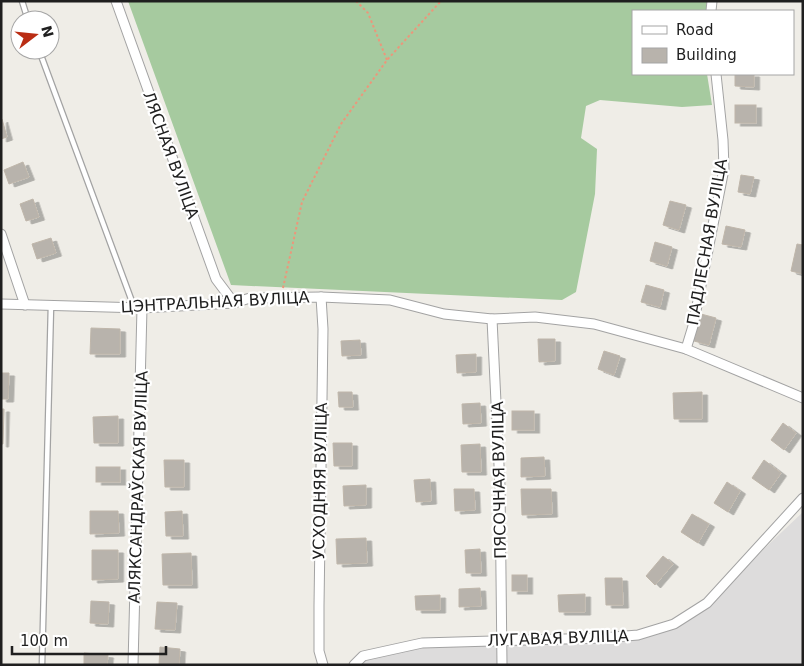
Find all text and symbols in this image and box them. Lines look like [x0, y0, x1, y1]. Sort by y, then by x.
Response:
north arrow [10, 10, 60, 60]
legend [632, 10, 794, 75]
text: Road [676, 21, 714, 39]
text: N [38, 24, 57, 39]
text: Building [676, 46, 737, 64]
street label: ЛЯСНАЯ ВУЛІЦА [139, 89, 203, 221]
street label: ПАДЛЕСНАЯ ВУЛІЦА [683, 157, 731, 327]
street label: ЦЭНТРАЛЬНАЯ ВУЛІЦА [120, 288, 310, 316]
street label: АЛЯКСАНДРАЎСКАЯ ВУЛІЦА [124, 370, 152, 604]
street label: ПЯСОЧНАЯ ВУЛІЦА [488, 401, 510, 559]
street label: УСХОДНЯЯ ВУЛІЦА [309, 402, 331, 560]
scale bar [12, 624, 166, 656]
street label: ЛУГАВАЯ ВУЛІЦА [487, 626, 629, 650]
text: 100 m [20, 632, 68, 650]

